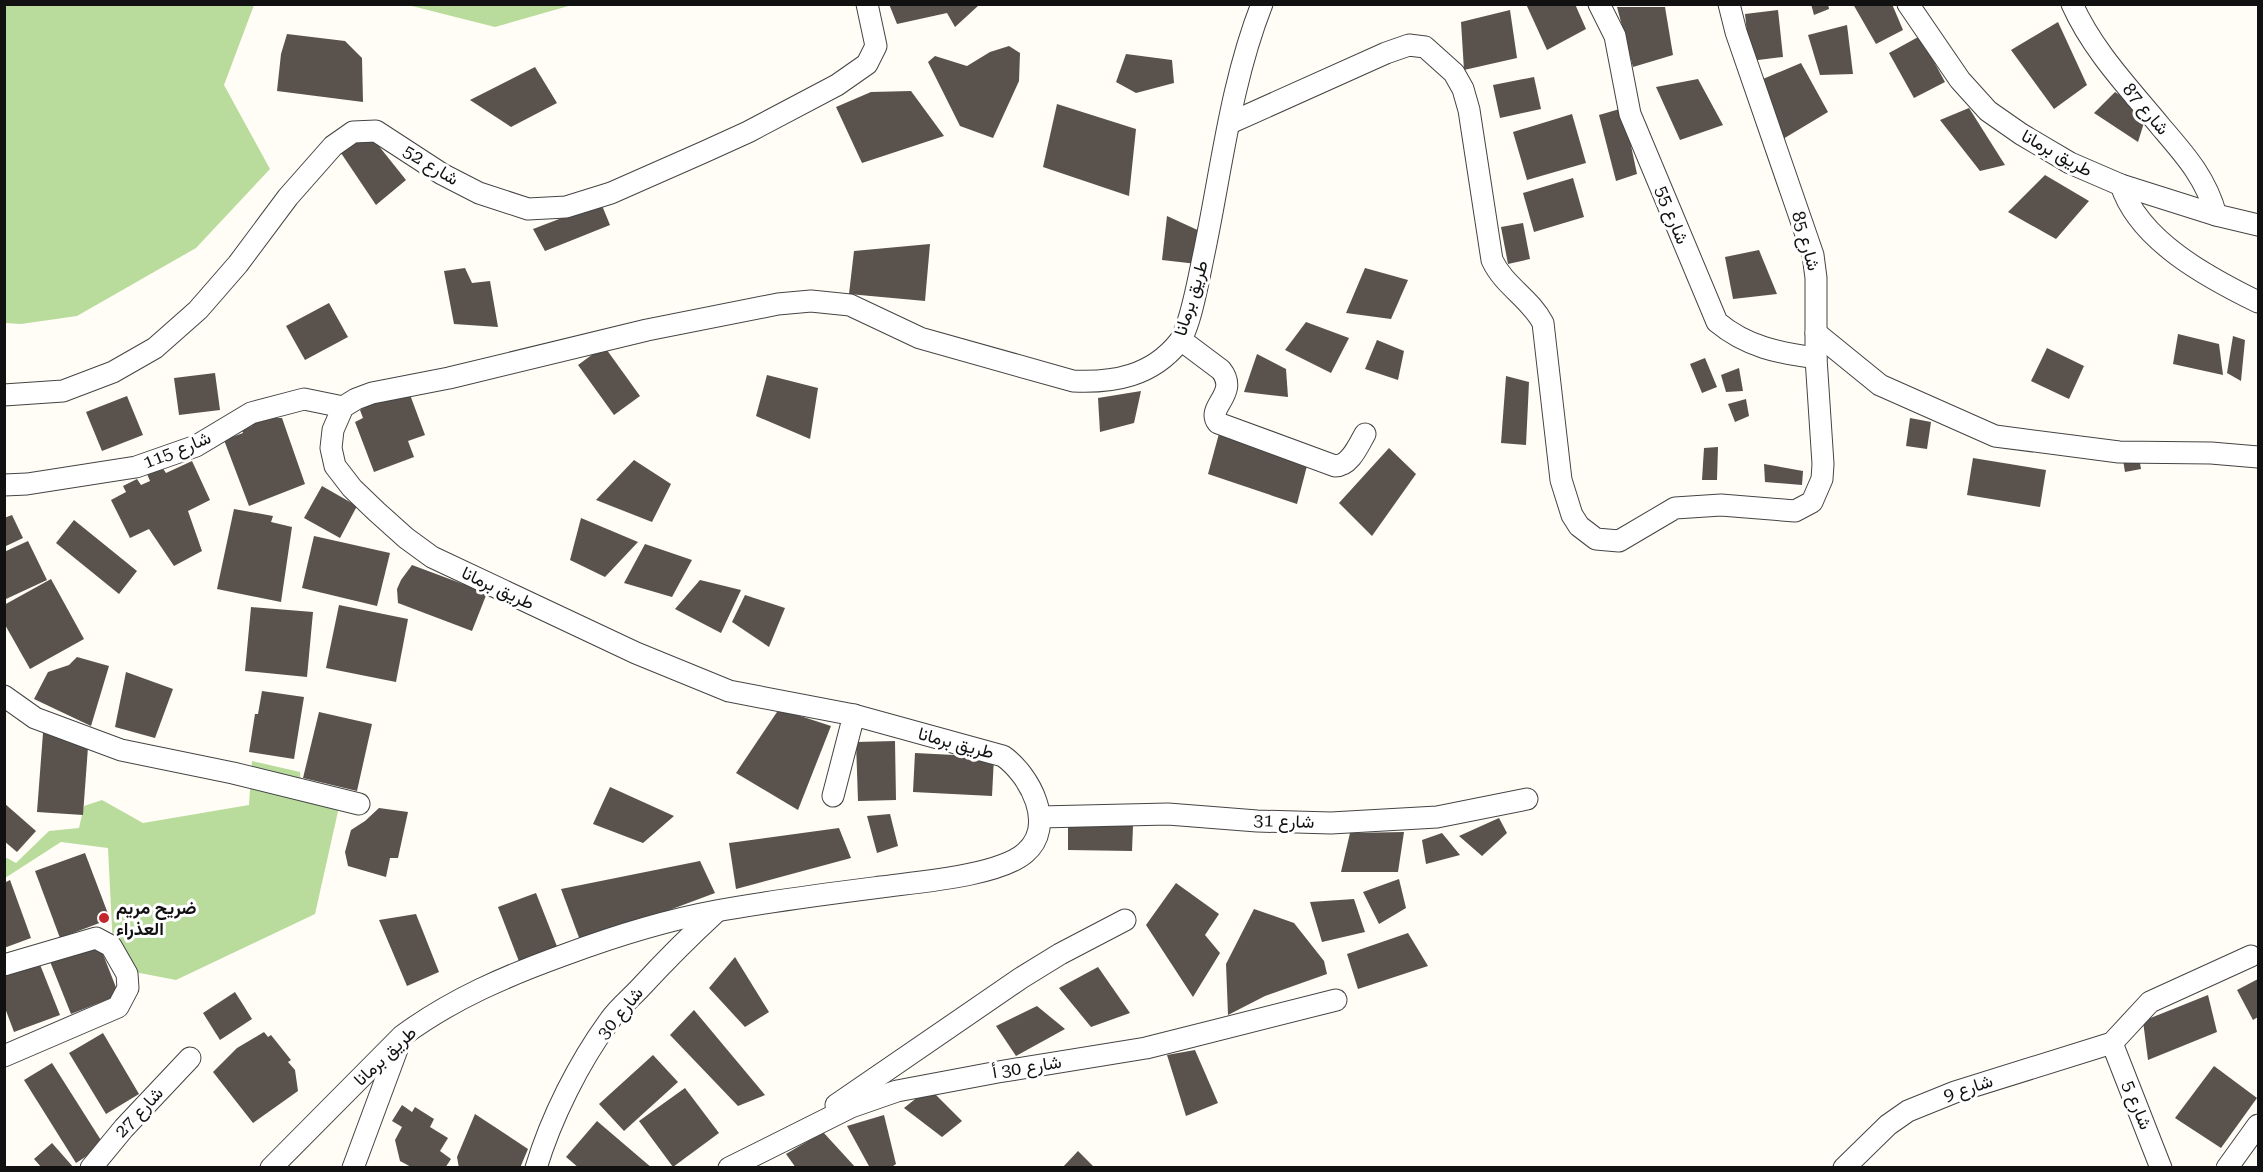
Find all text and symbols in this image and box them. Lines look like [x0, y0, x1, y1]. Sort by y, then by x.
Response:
street label: شارع 87 [2117, 79, 2174, 140]
street label: طريق برمانا [2018, 125, 2096, 181]
street label: شارع 52 [399, 140, 463, 191]
street label: شارع 55 [1649, 183, 1694, 248]
street label: شارع 85 [1786, 209, 1825, 274]
street label: طريق برمانا [1169, 258, 1213, 338]
street label: شارع 115 [140, 426, 214, 474]
street label: طريق برمانا [458, 562, 538, 614]
street label: طريق برمانا [916, 722, 996, 764]
street label: شارع 31 [1253, 809, 1315, 834]
place label: ضريح مريم العذراء [116, 897, 197, 940]
marker: ضريح مريم العذراء [97, 911, 111, 925]
street label: شارع 30 [592, 982, 649, 1044]
street label: طريق برمانا [349, 1021, 421, 1091]
street label: شارع 30 أ [991, 1051, 1063, 1084]
street label: شارع 9 [1940, 1070, 1996, 1107]
street label: شارع 5 [2116, 1077, 2157, 1133]
street label: شارع 27 [110, 1082, 169, 1142]

